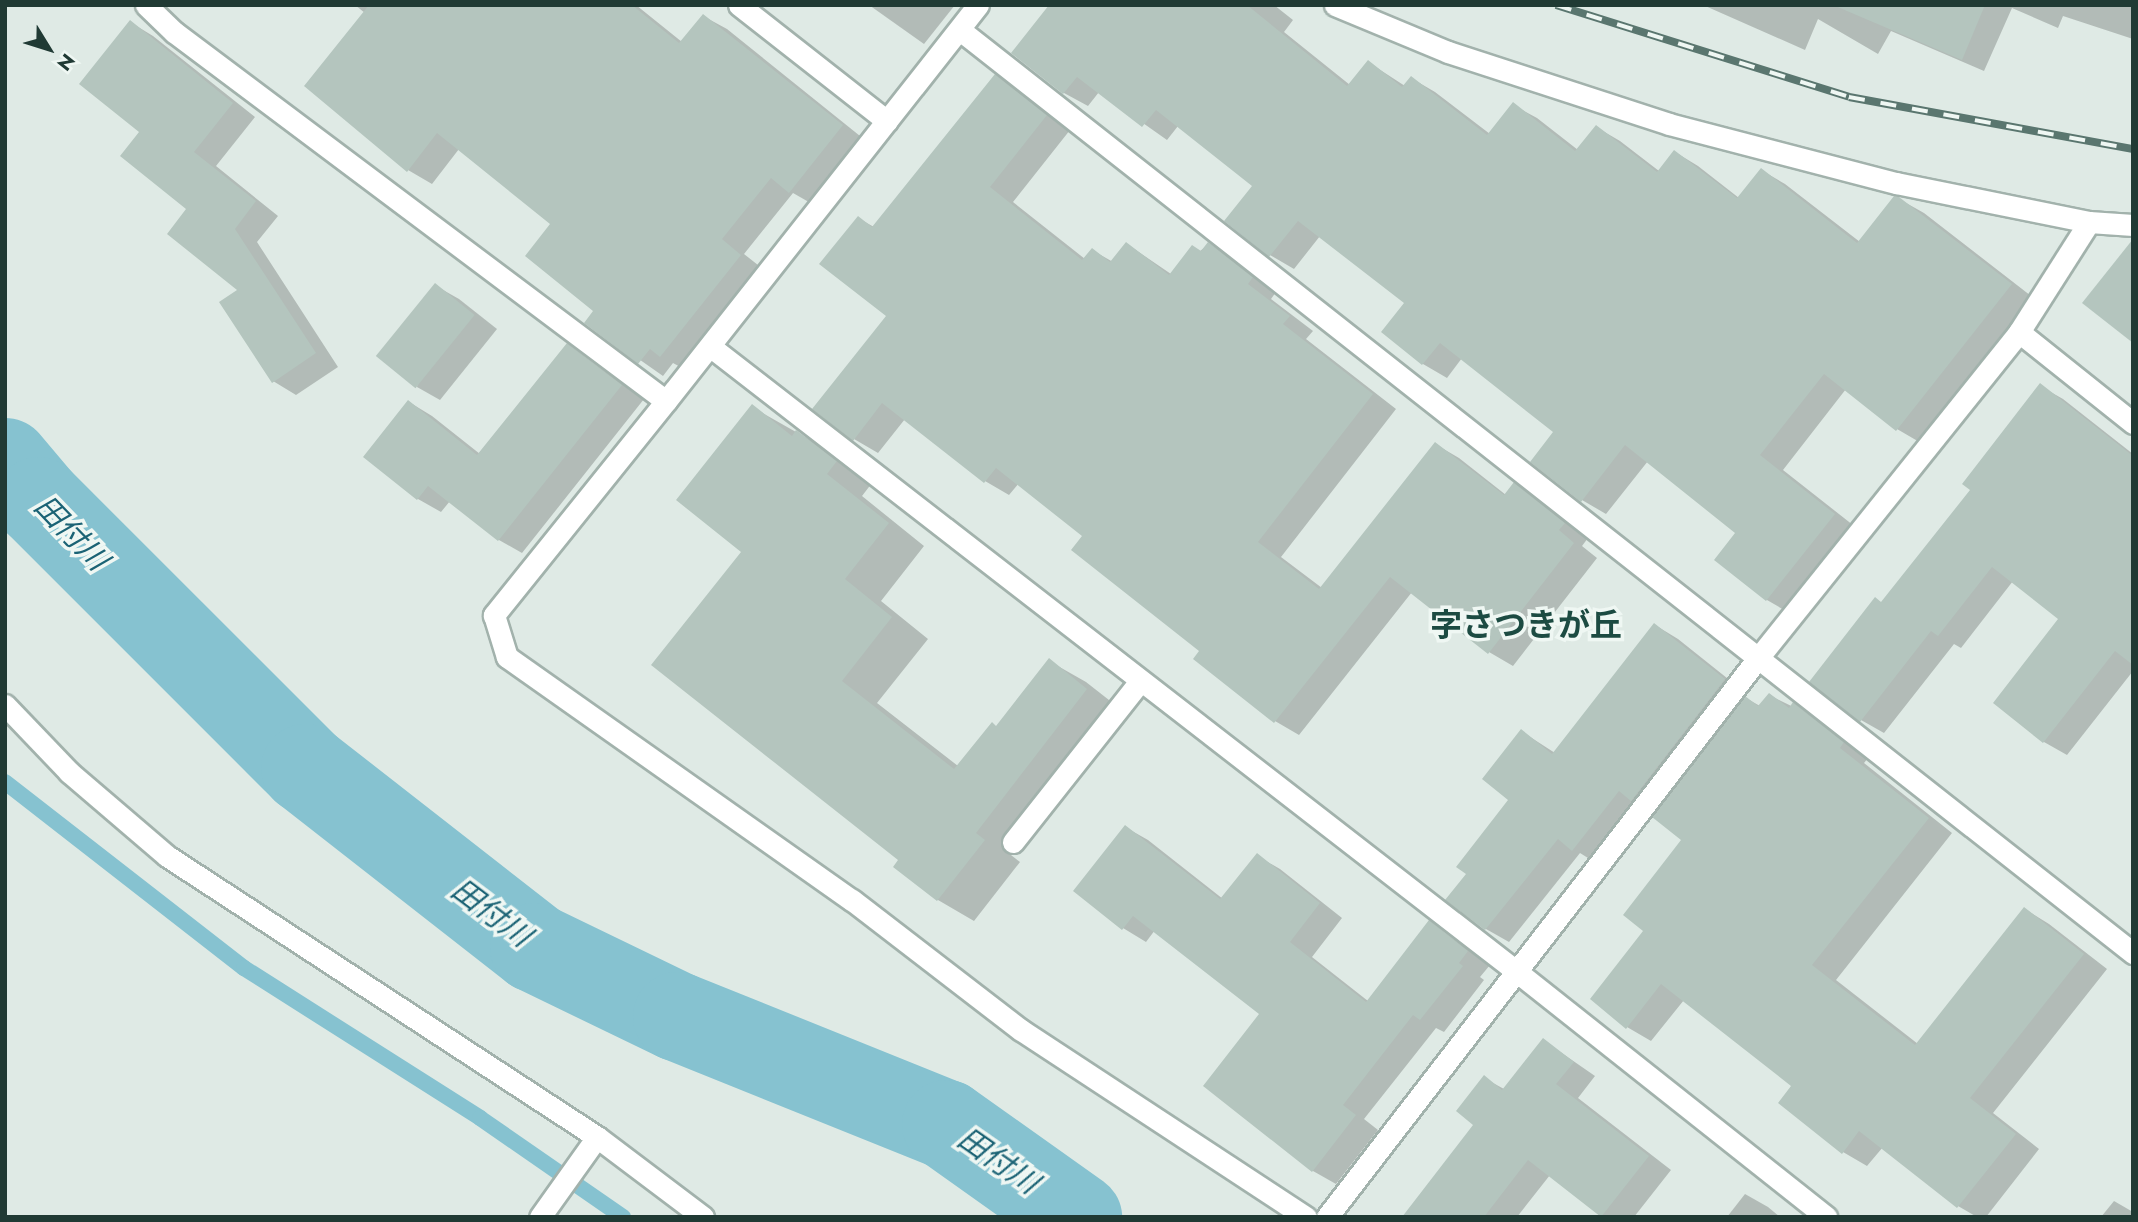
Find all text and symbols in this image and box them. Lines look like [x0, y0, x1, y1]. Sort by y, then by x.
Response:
north arrow [14, 14, 84, 84]
text: N [51, 48, 81, 76]
water label: 田付川 [27, 488, 115, 578]
district label: 字さつきが丘 [1430, 606, 1622, 644]
water label: 田付川 [444, 872, 538, 954]
water label: 田付川 [951, 1120, 1045, 1202]

